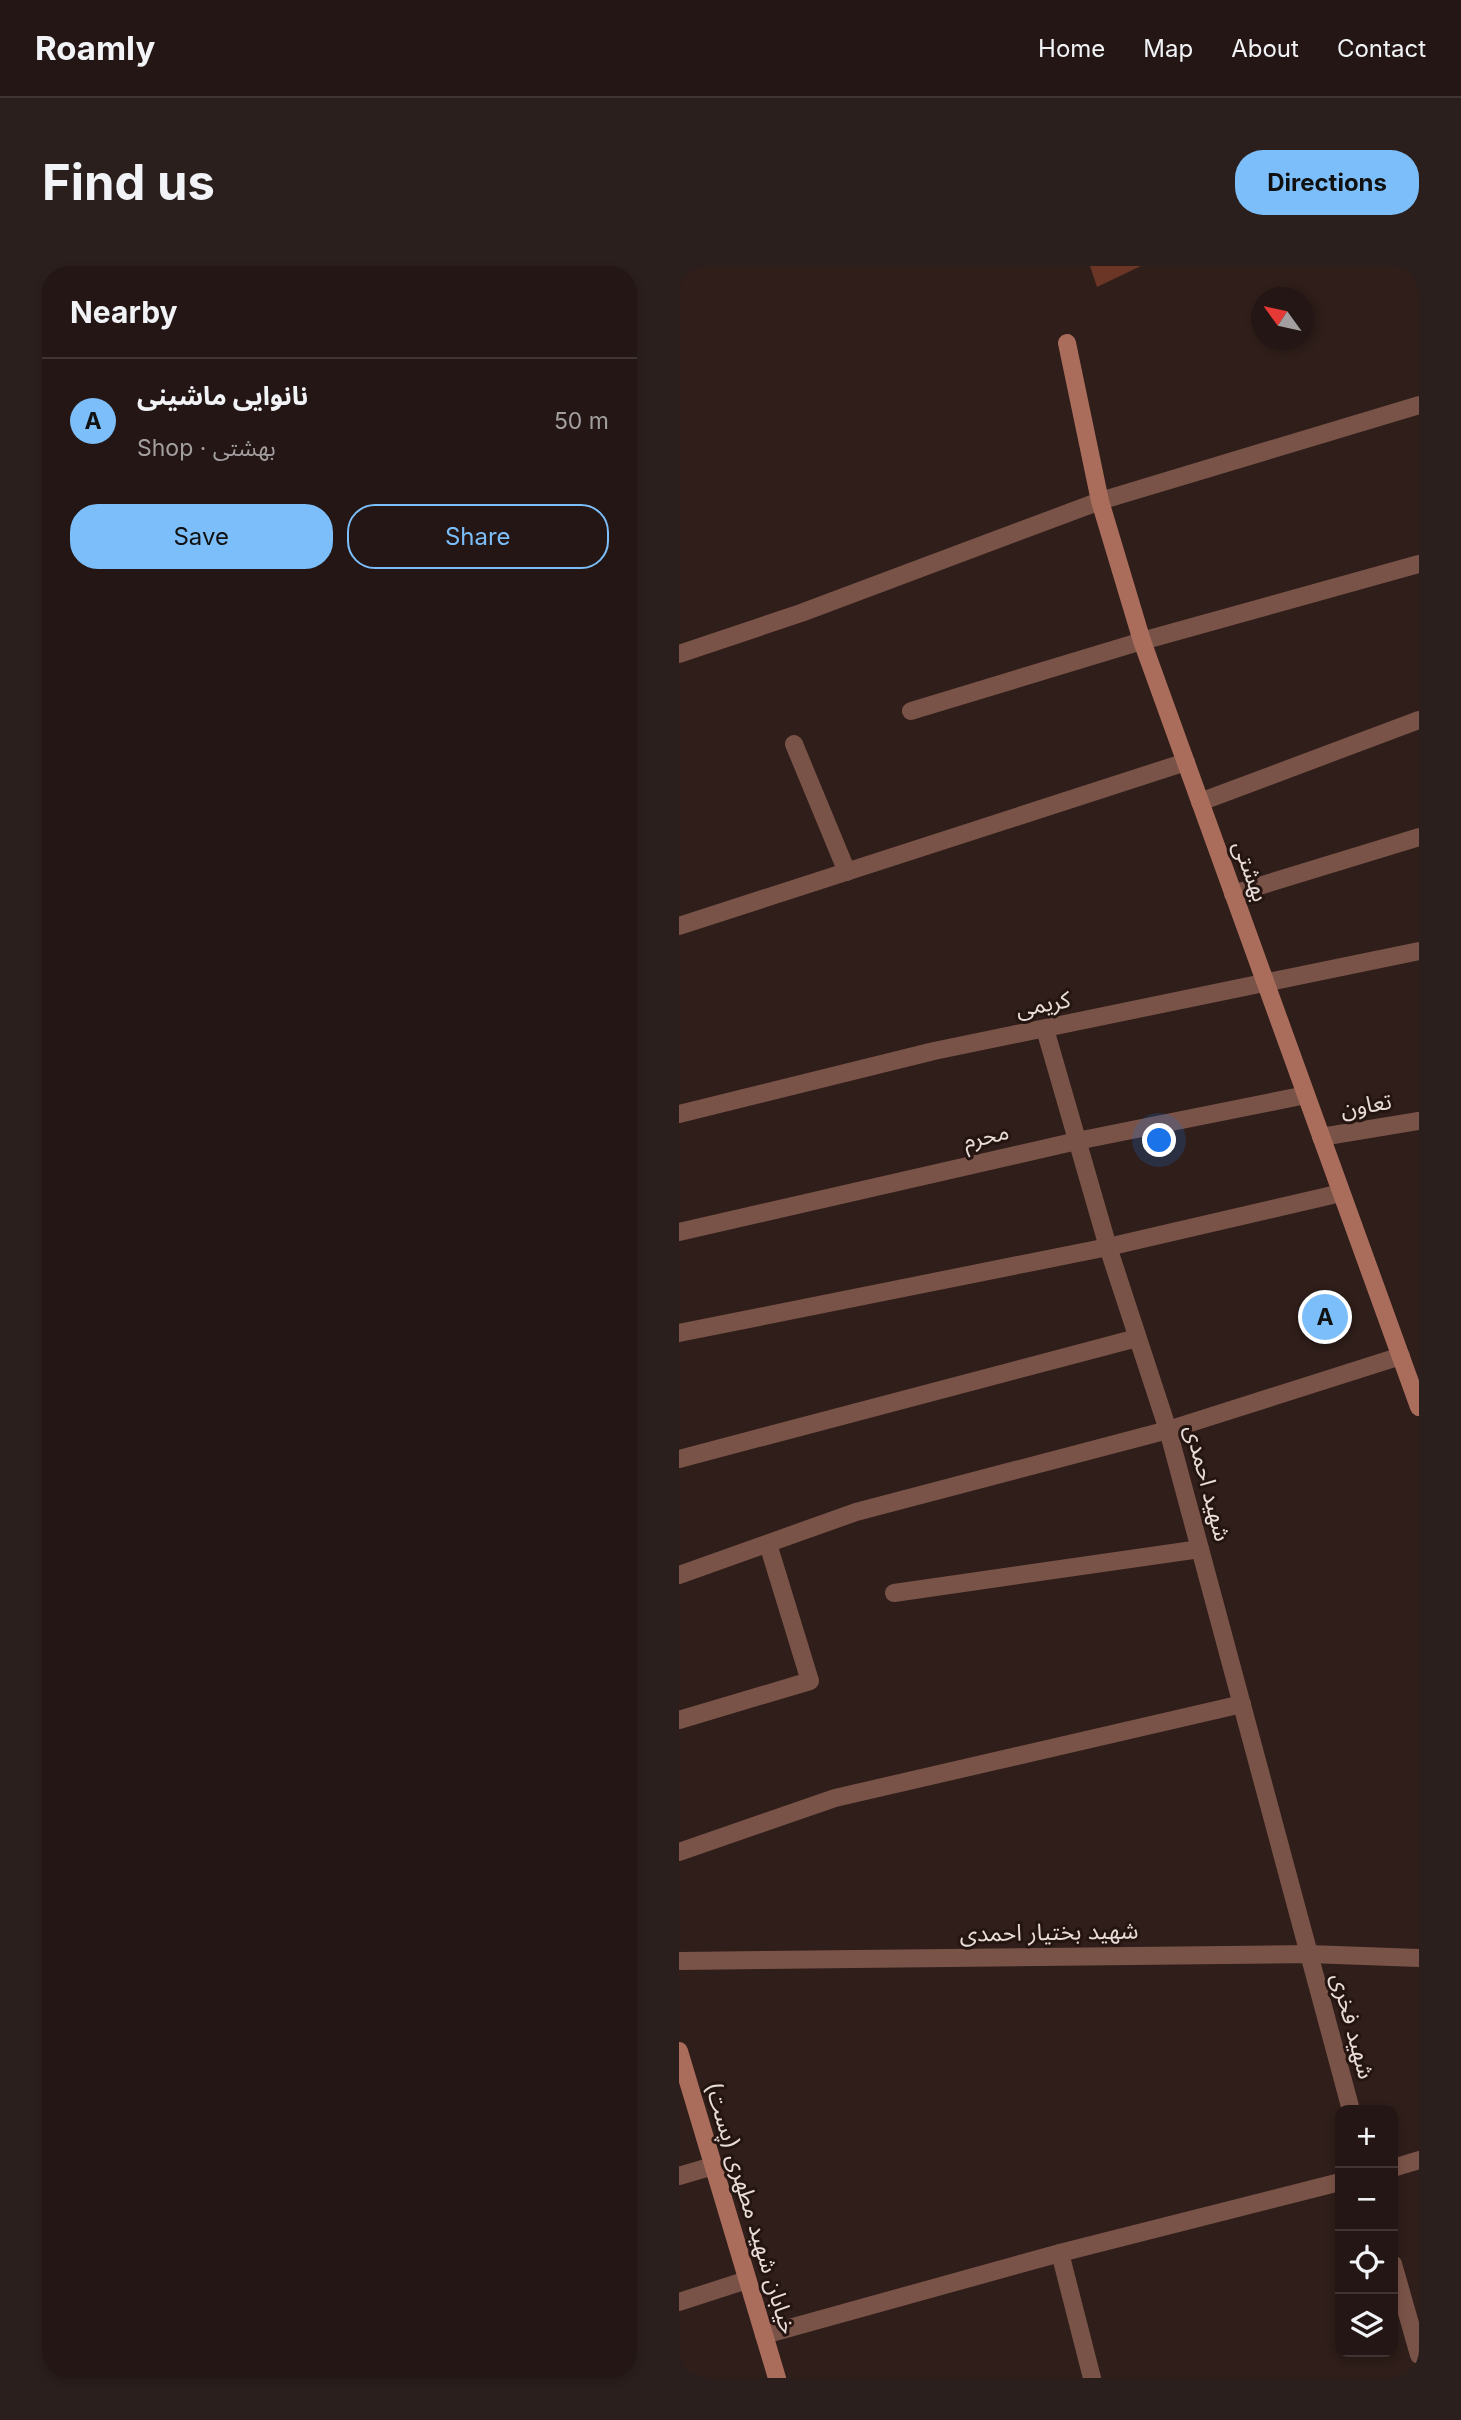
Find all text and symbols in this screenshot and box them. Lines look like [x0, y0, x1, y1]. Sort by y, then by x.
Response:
text: Roamly [35, 28, 155, 68]
text: Home [1038, 34, 1105, 63]
text: Map [1143, 34, 1193, 63]
text: About [1231, 34, 1299, 63]
text: Contact [1337, 34, 1426, 63]
button: Directions [1235, 150, 1419, 215]
text: Find us [42, 153, 215, 212]
north arrow [1251, 287, 1314, 350]
text: Nearby [70, 294, 178, 330]
text: نانوایی ماشینی [137, 380, 308, 411]
text: A [84, 407, 102, 435]
text: 50 m [554, 407, 609, 435]
text: Shop · بهشتی [137, 434, 276, 462]
button: Save [70, 504, 333, 569]
button: Share [347, 504, 609, 569]
street label: بهشتی [1227, 837, 1275, 905]
street label: کریمی [1013, 985, 1073, 1023]
street label: تعاون [1338, 1087, 1394, 1123]
street label: محرم [960, 1117, 1012, 1159]
your location [1142, 1123, 1176, 1157]
pin: A [1302, 1291, 1348, 1343]
street label: شهید احمدی [1179, 1422, 1237, 1544]
street label: شهید بختیار احمدی [959, 1916, 1139, 1948]
street label: شهید فخری [1325, 1970, 1381, 2082]
street label: خیابان شهید مطهری (پست) [698, 2078, 803, 2338]
map controls [1335, 2105, 1398, 2357]
button: + [1335, 2105, 1398, 2168]
button: − [1335, 2168, 1398, 2231]
button: locate [1335, 2231, 1398, 2294]
button: layers [1335, 2294, 1398, 2357]

